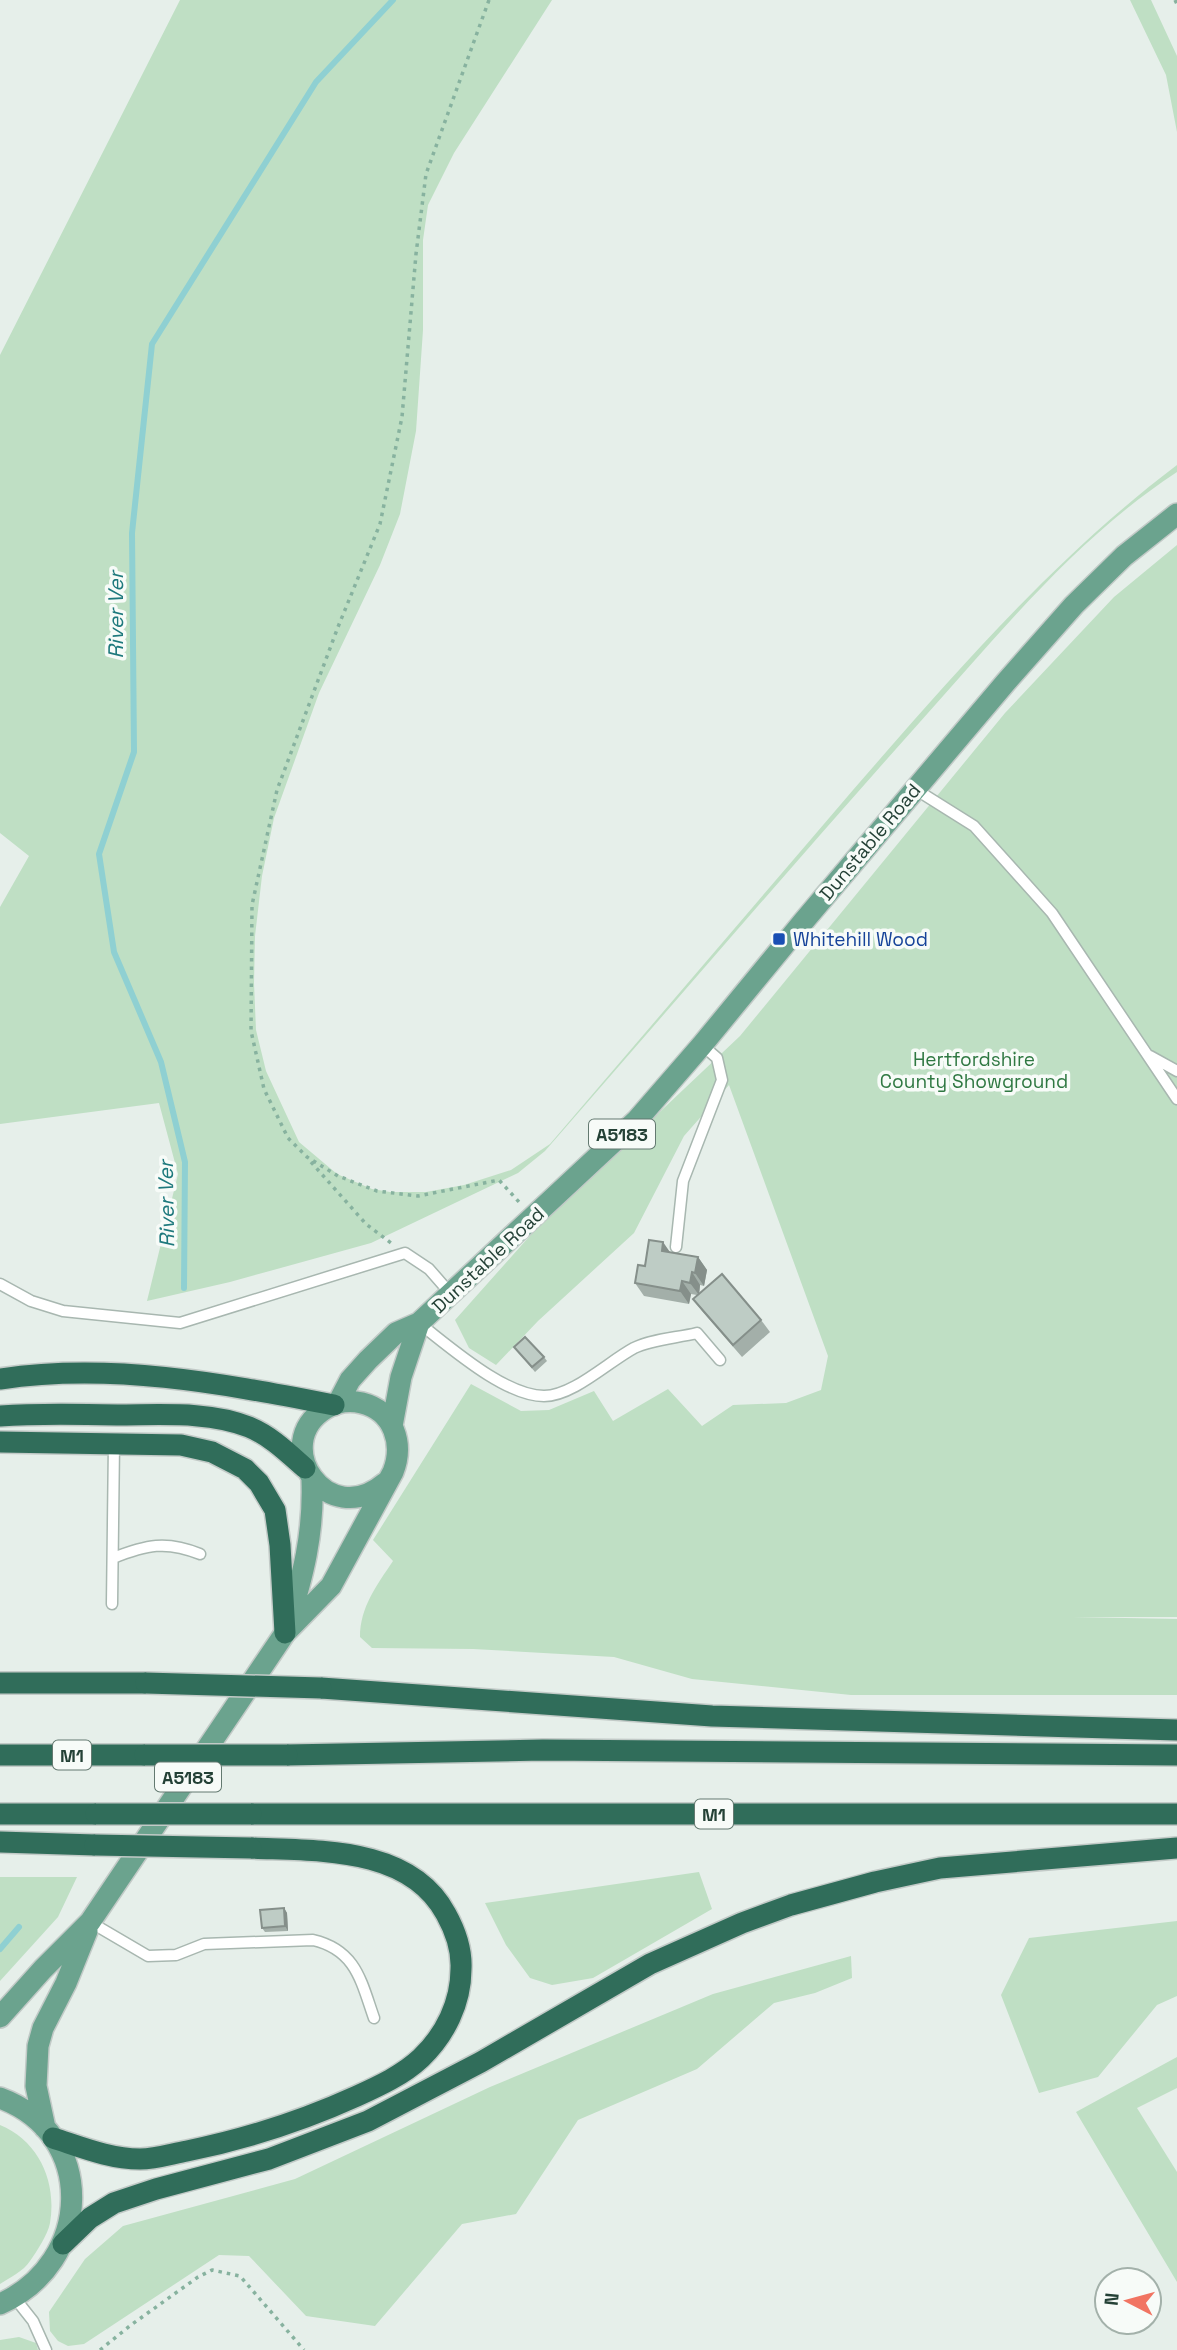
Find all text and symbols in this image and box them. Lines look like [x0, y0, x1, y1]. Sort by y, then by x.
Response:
water label: River Ver [102, 569, 129, 659]
street label: Dunstable Road [814, 778, 926, 906]
place label: Whitehill Wood [793, 927, 928, 952]
marker: Whitehill Wood [771, 931, 787, 947]
park label: Hertfordshire County Showground [880, 1047, 1068, 1094]
road number: A5183 [589, 1120, 655, 1148]
water label: River Ver [152, 1158, 180, 1248]
street label: Dunstable Road [426, 1201, 550, 1319]
road number: M1 [53, 1740, 91, 1770]
road number: A5183 [155, 1762, 221, 1792]
road number: M1 [695, 1800, 733, 1828]
north arrow [1093, 2266, 1163, 2336]
text: N [1098, 2292, 1125, 2307]

